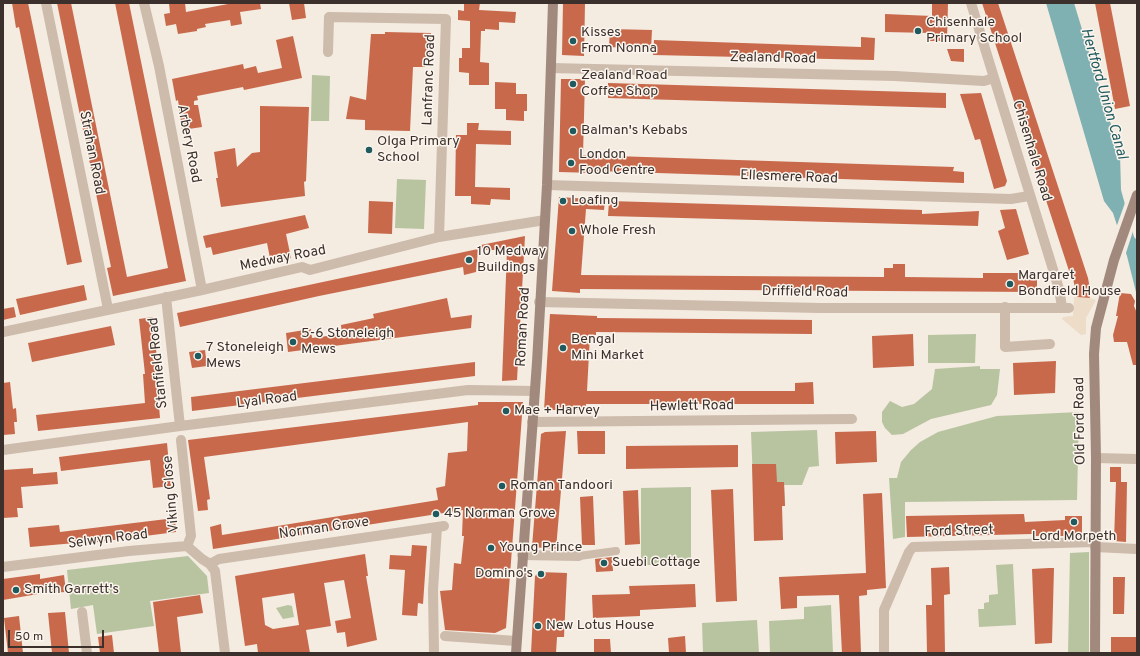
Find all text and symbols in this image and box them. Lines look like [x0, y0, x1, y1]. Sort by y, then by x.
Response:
place label: Chisenhale Primary School [926, 15, 1022, 48]
place label: Kisses From Nonna [581, 25, 657, 58]
marker: Chisenhale Primary School [913, 26, 923, 36]
water label: Hertford Union Canal [1076, 26, 1130, 162]
street label: Lanfranc Road [420, 34, 440, 126]
marker: Kisses From Nonna [568, 36, 578, 46]
street label: Zealand Road [730, 50, 816, 68]
place label: Zealand Road Coffee Shop [581, 68, 668, 100]
marker: Zealand Road Coffee Shop [568, 79, 578, 89]
street label: Chisenhale Road [1008, 98, 1054, 204]
street label: Arbery Road [172, 103, 204, 185]
street label: Strahan Road [75, 110, 107, 196]
place label: Balman's Kebabs [581, 123, 688, 139]
marker: Balman's Kebabs [568, 126, 578, 136]
place label: Olga Primary School [377, 134, 460, 166]
marker: Olga Primary School [364, 145, 374, 155]
place label: London Food Centre [579, 147, 655, 180]
marker: London Food Centre [566, 158, 576, 168]
street label: Ellesmere Road [740, 168, 838, 188]
place label: Loafing [571, 193, 618, 209]
marker: Loafing [558, 196, 568, 206]
place label: Whole Fresh [580, 223, 656, 239]
marker: Whole Fresh [567, 226, 577, 236]
street label: Medway Road [239, 242, 327, 276]
place label: 10 Medway Buildings [477, 244, 546, 276]
marker: 10 Medway Buildings [464, 255, 474, 265]
place label: Margaret Bondfield House [1018, 268, 1121, 300]
marker: Margaret Bondfield House [1005, 279, 1015, 289]
street label: Driffield Road [762, 284, 848, 302]
street label: Roman Road [514, 287, 534, 367]
street label: Stanfield Road [146, 316, 172, 410]
place label: 5-6 Stoneleigh Mews [301, 326, 394, 358]
place label: Bengal Mini Market [571, 332, 644, 364]
marker: 5-6 Stoneleigh Mews [288, 337, 298, 347]
place label: 7 Stoneleigh Mews [206, 340, 284, 372]
marker: Bengal Mini Market [558, 343, 568, 353]
marker: 7 Stoneleigh Mews [193, 351, 203, 361]
street label: Old Ford Road [1072, 377, 1090, 465]
street label: Lyal Road [236, 389, 298, 413]
street label: Hewlett Road [650, 398, 734, 416]
place label: Mae + Harvey [514, 403, 600, 419]
marker: Mae + Harvey [501, 406, 511, 416]
street label: Viking Close [160, 455, 184, 533]
place label: Roman Tandoori [510, 478, 613, 494]
marker: Roman Tandoori [497, 481, 507, 491]
place label: 45 Norman Grove [444, 506, 555, 522]
marker: 45 Norman Grove [431, 509, 441, 519]
street label: Norman Grove [278, 514, 370, 544]
marker: Lord Morpeth [1069, 517, 1079, 527]
street label: Ford Street [924, 522, 994, 542]
street label: Selwyn Road [67, 527, 149, 553]
place label: Lord Morpeth [1032, 529, 1116, 545]
place label: Young Prince [499, 540, 582, 556]
marker: Young Prince [486, 543, 496, 553]
place label: Suebi Cottage [612, 555, 700, 571]
marker: Suebi Cottage [599, 558, 609, 568]
place label: Domino's [475, 566, 533, 582]
marker: Domino's [536, 569, 546, 579]
place label: Smith Garrett's [24, 582, 119, 598]
marker: Smith Garrett's [11, 585, 21, 595]
place label: New Lotus House [546, 618, 654, 634]
marker: New Lotus House [533, 621, 543, 631]
scale bar [10, 622, 106, 648]
text: 50 m [15, 629, 43, 645]

